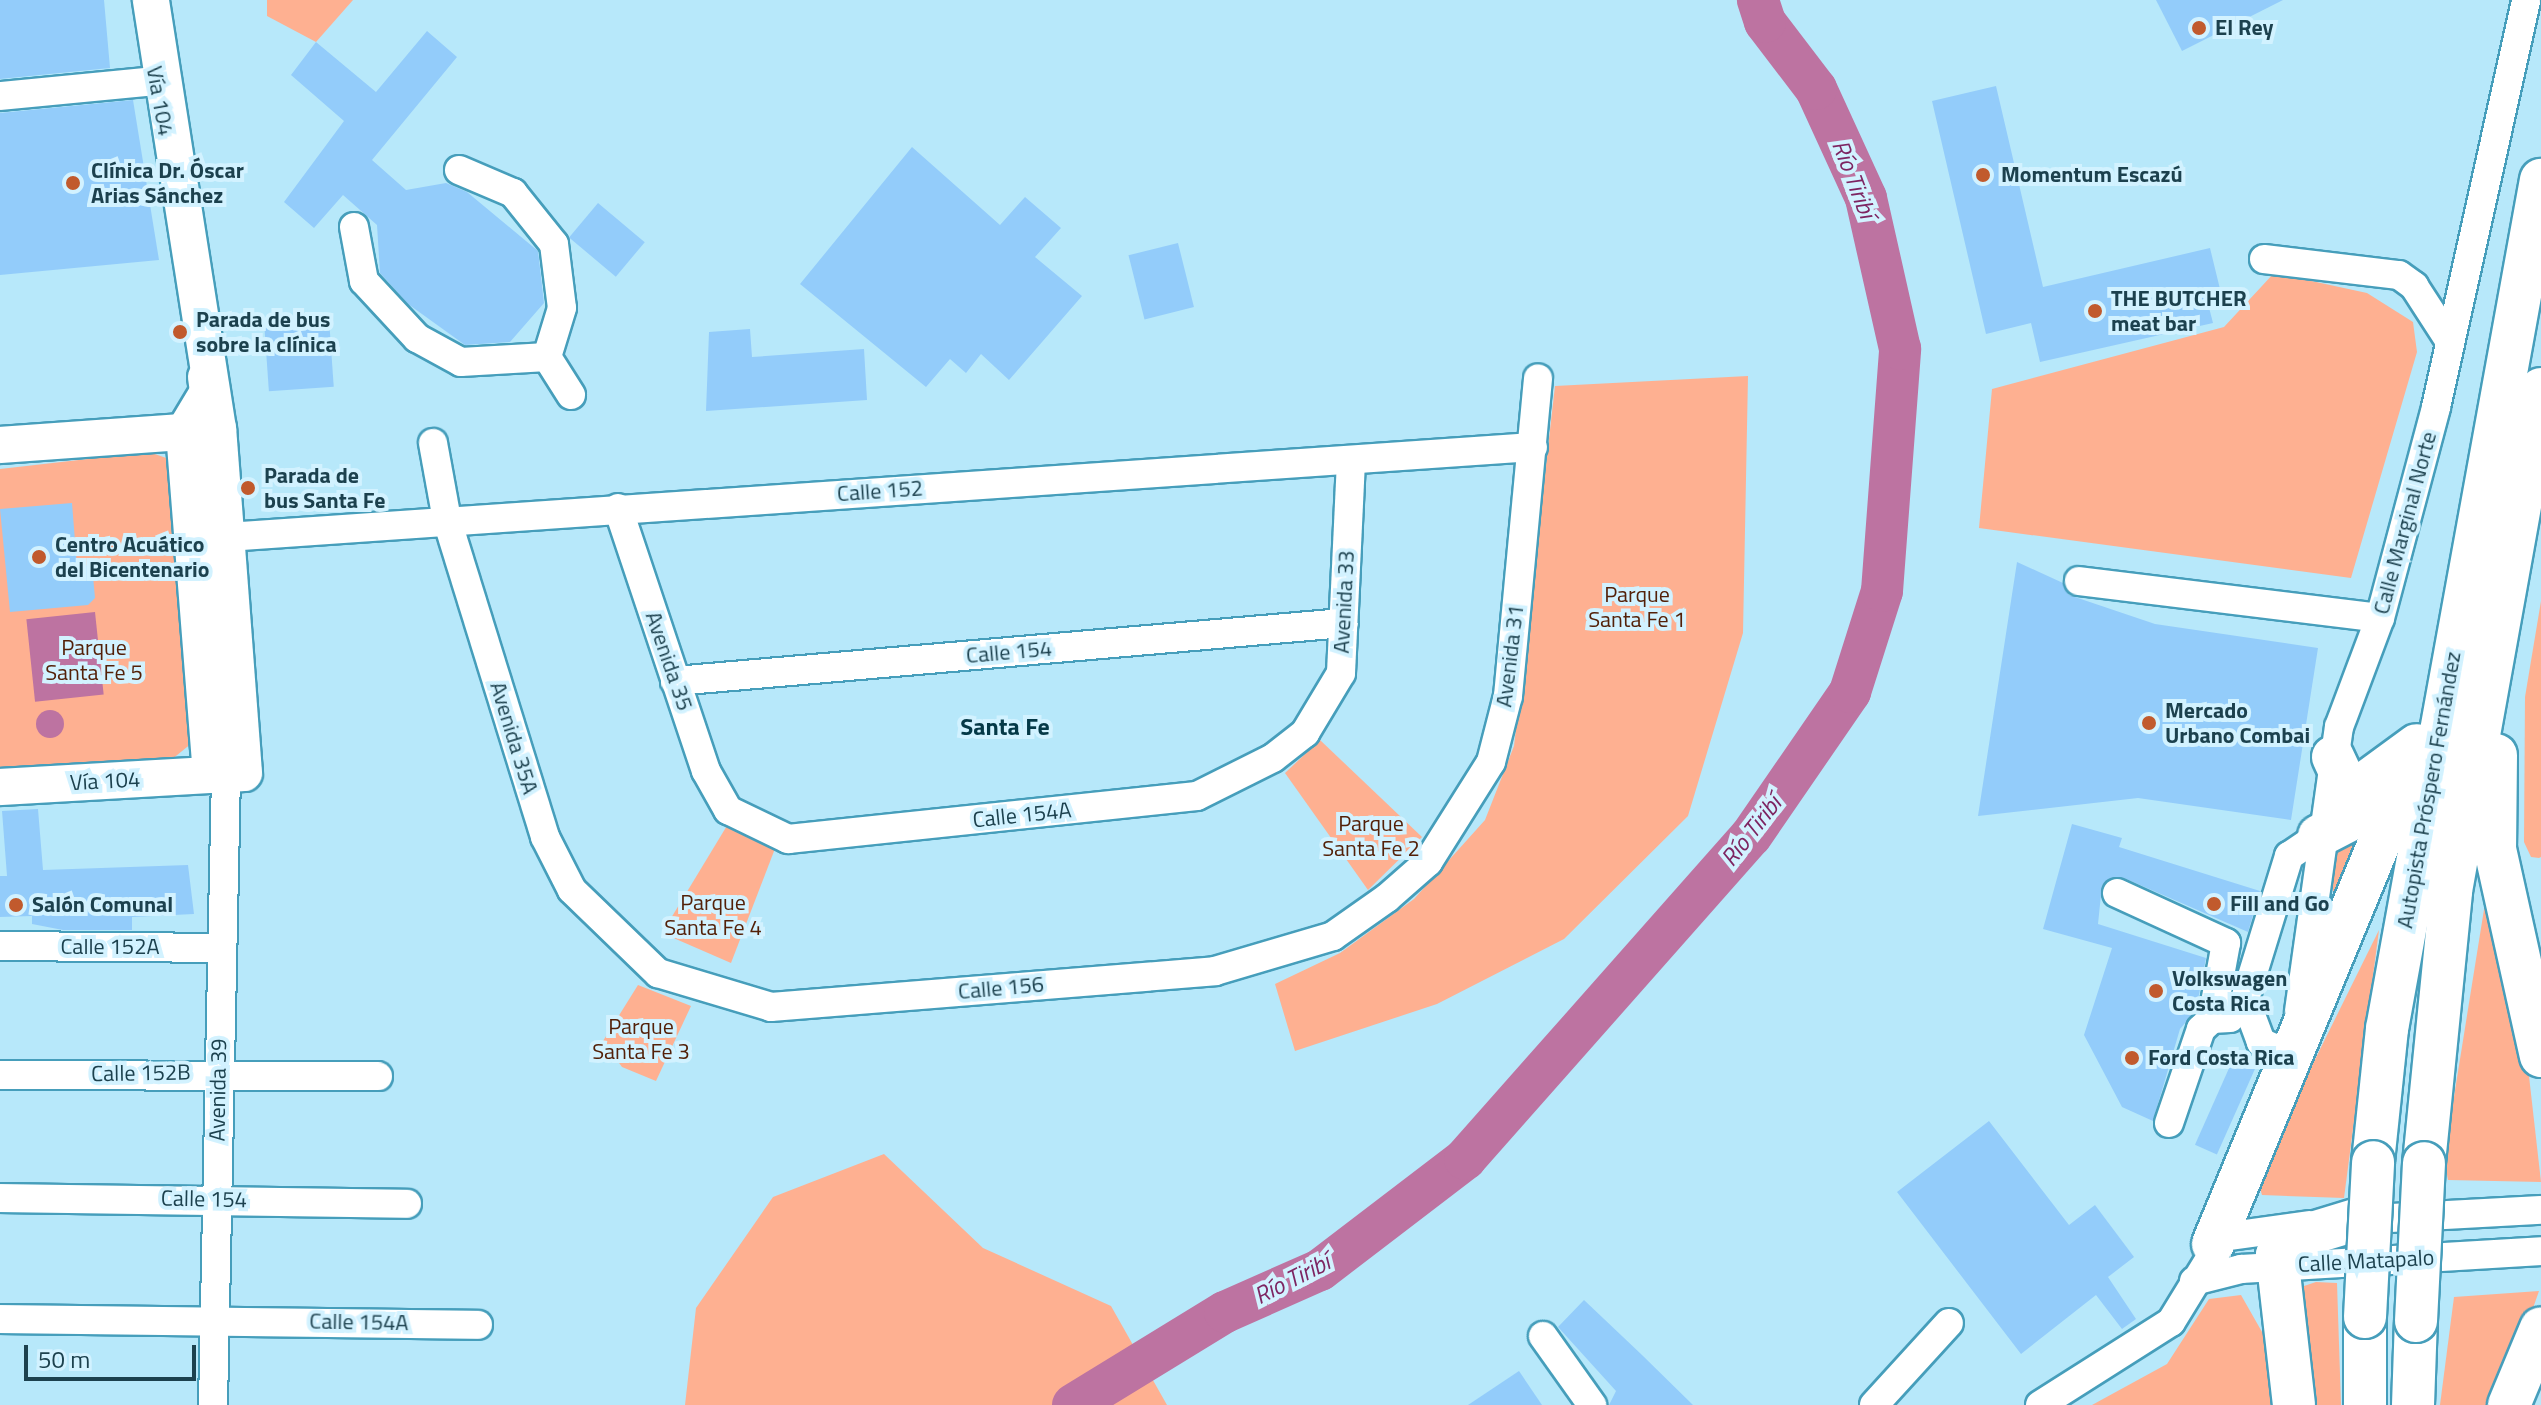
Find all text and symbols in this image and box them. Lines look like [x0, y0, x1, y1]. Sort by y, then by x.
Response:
place label: El Rey [2215, 15, 2273, 41]
marker: El Rey [2190, 19, 2208, 37]
street label: Vía 104 [141, 64, 179, 138]
water label: Río Tiribí [1826, 136, 1882, 222]
place label: Clínica Dr. Óscar Arias Sánchez [91, 157, 244, 208]
place label: Momentum Escazú [2001, 162, 2183, 188]
marker: Momentum Escazú [1972, 164, 1994, 186]
marker: Clínica Dr. Óscar Arias Sánchez [62, 172, 84, 194]
place label: THE BUTCHER meat bar [2111, 285, 2247, 336]
marker: THE BUTCHER meat bar [2086, 302, 2104, 320]
place label: Parada de bus sobre la clínica [196, 306, 337, 358]
marker: Parada de bus sobre la clínica [171, 323, 189, 341]
street label: Calle Marginal Norte [2368, 429, 2442, 617]
place label: Parada de bus Santa Fe [264, 462, 385, 514]
street label: Calle 152 [836, 475, 924, 507]
marker: Parada de bus Santa Fe [239, 479, 257, 497]
place label: Centro Acuático del Bicentenario [55, 531, 209, 582]
marker: Centro Acuático del Bicentenario [30, 548, 48, 566]
street label: Avenida 33 [1328, 550, 1360, 654]
park label: Parque Santa Fe 1 [1588, 581, 1686, 632]
street label: Avenida 31 [1491, 603, 1529, 709]
street label: Avenida 35 [640, 608, 698, 714]
park label: Parque Santa Fe 5 [45, 634, 143, 686]
street label: Calle 154 [965, 635, 1053, 669]
street label: Autopista Próspero Fernández [2392, 650, 2466, 930]
street label: Avenida 35A [484, 679, 544, 797]
place label: Mercado Urbano Combai [2165, 697, 2310, 748]
district label: Santa Fe [960, 713, 1050, 741]
marker: Mercado Urbano Combai [2140, 714, 2158, 732]
street label: Vía 104 [69, 766, 141, 796]
water label: Río Tiribí [1715, 790, 1787, 872]
street label: Calle 154A [971, 797, 1073, 833]
park label: Parque Santa Fe 2 [1322, 810, 1420, 862]
park label: Parque Santa Fe 4 [664, 889, 762, 940]
place label: Fill and Go [2230, 891, 2330, 917]
place label: Salón Comunal [32, 892, 173, 918]
marker: Fill and Go [2205, 895, 2223, 913]
marker: Salón Comunal [7, 896, 25, 914]
street label: Calle 152A [60, 934, 160, 960]
place label: Volkswagen Costa Rica [2172, 965, 2287, 1016]
street label: Calle 156 [957, 971, 1045, 1005]
marker: Volkswagen Costa Rica [2147, 982, 2165, 1000]
park label: Parque Santa Fe 3 [592, 1013, 690, 1064]
street label: Avenida 39 [204, 1038, 232, 1142]
place label: Ford Costa Rica [2148, 1045, 2294, 1071]
marker: Ford Costa Rica [2123, 1049, 2141, 1067]
street label: Calle 152B [91, 1059, 191, 1087]
street label: Calle 154 [161, 1185, 247, 1213]
street label: Calle Matapalo [2297, 1244, 2435, 1278]
water label: Río Tiribí [1249, 1248, 1335, 1310]
street label: Calle 154A [309, 1308, 409, 1336]
scale bar [28, 1329, 200, 1379]
text: 50 m [38, 1341, 90, 1377]

